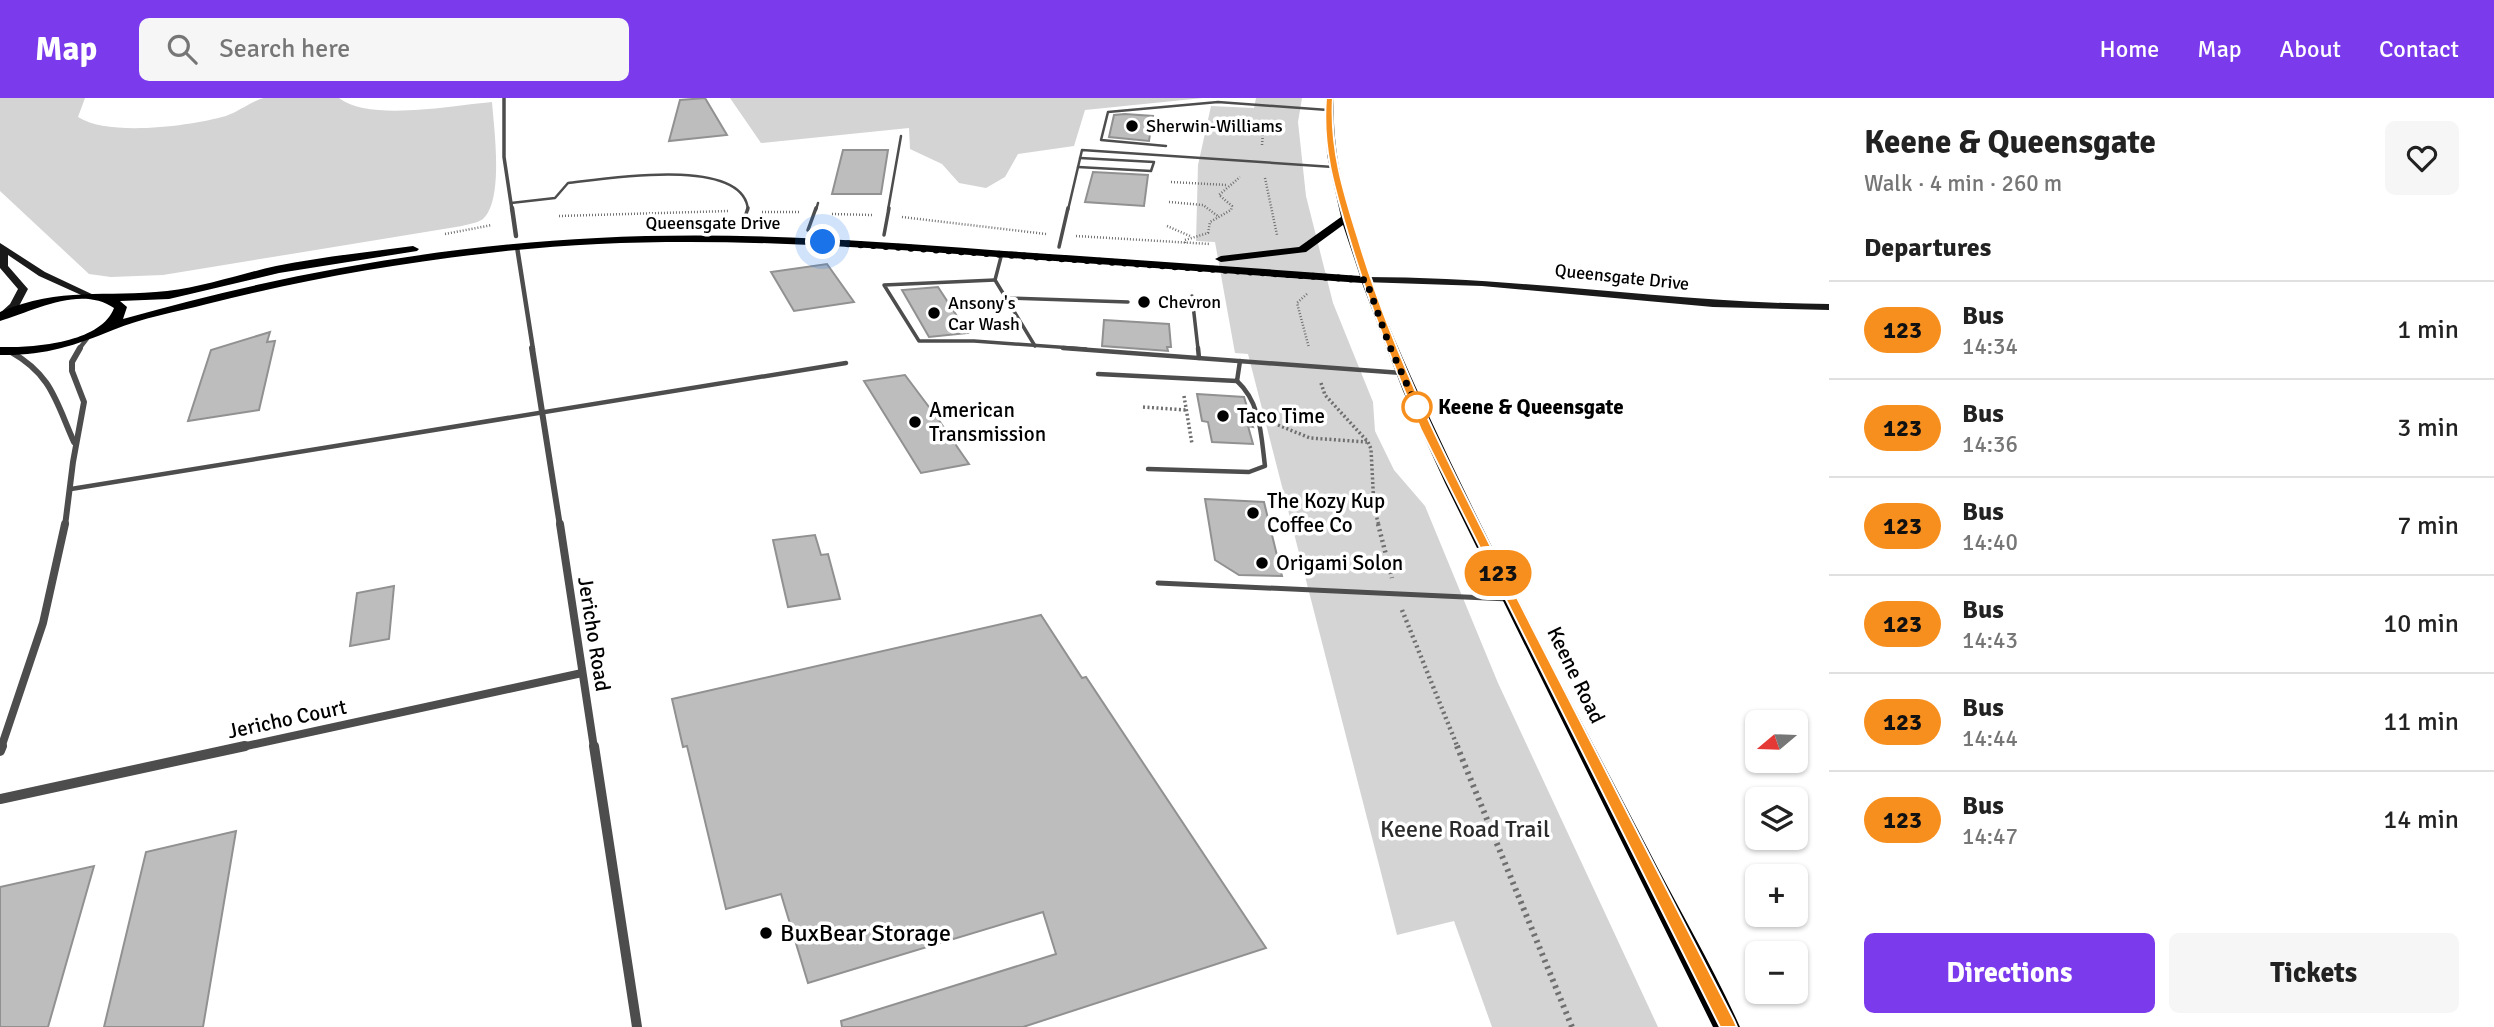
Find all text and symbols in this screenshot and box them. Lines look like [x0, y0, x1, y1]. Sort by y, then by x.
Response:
search box [139, 18, 629, 81]
text: Map [35, 29, 97, 70]
icon: search [163, 30, 201, 68]
text: Search here [219, 33, 350, 65]
text: Home [2099, 34, 2159, 64]
text: Map [2197, 34, 2242, 64]
text: About [2280, 34, 2341, 64]
text: Contact [2379, 34, 2459, 64]
place label: Sherwin-Williams [1146, 115, 1283, 137]
marker: Sherwin-Williams [1124, 118, 1140, 134]
button: heart [2385, 121, 2459, 195]
text: Keene & Queensgate [1864, 122, 2156, 163]
text: Walk · 4 min · 260 m [1864, 169, 2062, 198]
street label: Queensgate Drive [645, 212, 781, 234]
your location [805, 224, 840, 259]
text: Departures [1864, 232, 1991, 264]
street label: Queensgate Drive [1554, 259, 1690, 295]
place label: Chevron [1158, 291, 1221, 313]
place label: Ansony's Car Wash [948, 292, 1020, 335]
marker: Chevron [1136, 294, 1152, 310]
text: Bus [1962, 300, 2004, 332]
marker: Ansony's Car Wash [926, 305, 942, 321]
text: 1 min [2397, 314, 2459, 346]
text: 123 [1883, 315, 1922, 345]
text: 14:34 [1962, 332, 2018, 361]
marker: Keene & Queensgate [1402, 392, 1432, 422]
place label: Keene & Queensgate [1438, 394, 1624, 420]
place label: American Transmission [929, 397, 1046, 447]
text: Bus [1962, 398, 2004, 430]
place label: Taco Time [1237, 403, 1325, 429]
marker: Taco Time [1215, 408, 1231, 424]
text: 3 min [2397, 412, 2459, 444]
text: 123 [1883, 413, 1922, 443]
marker: American Transmission [907, 414, 923, 430]
text: 14:36 [1962, 430, 2018, 459]
place label: The Kozy Kup Coffee Co [1267, 488, 1385, 538]
text: Bus [1962, 496, 2004, 528]
marker: The Kozy Kup Coffee Co [1245, 505, 1261, 521]
text: 7 min [2397, 510, 2459, 542]
text: 123 [1883, 511, 1922, 541]
text: 14:40 [1962, 528, 2018, 557]
place label: Origami Solon [1276, 550, 1403, 576]
line badge: 123 [1458, 550, 1538, 596]
marker: Origami Solon [1254, 555, 1270, 571]
text: 123 [1479, 558, 1517, 588]
street label: Jericho Road [572, 575, 616, 693]
text: Bus [1962, 594, 2004, 626]
text: 10 min [2383, 608, 2459, 640]
text: 123 [1883, 609, 1922, 639]
street label: Keene Road [1541, 622, 1611, 728]
text: 14:43 [1962, 626, 2018, 655]
text: Bus [1962, 692, 2004, 724]
street label: Jericho Court [225, 694, 349, 744]
text: 11 min [2383, 706, 2459, 738]
text: 123 [1883, 707, 1922, 737]
north arrow [1745, 710, 1808, 774]
map controls [1745, 710, 1808, 1004]
text: 14:44 [1962, 724, 2018, 753]
button: layers [1745, 787, 1808, 850]
text: Bus [1962, 790, 2004, 822]
text: 14 min [2383, 804, 2459, 836]
text: 123 [1883, 805, 1922, 835]
park label: Keene Road Trail [1380, 814, 1550, 844]
text: 14:47 [1962, 822, 2018, 851]
button: + [1745, 864, 1808, 927]
place label: BuxBear Storage [780, 918, 951, 948]
marker: BuxBear Storage [758, 925, 774, 941]
button: Directions [1864, 933, 2155, 1013]
button: Tickets [2169, 933, 2459, 1013]
button: − [1745, 941, 1808, 1004]

